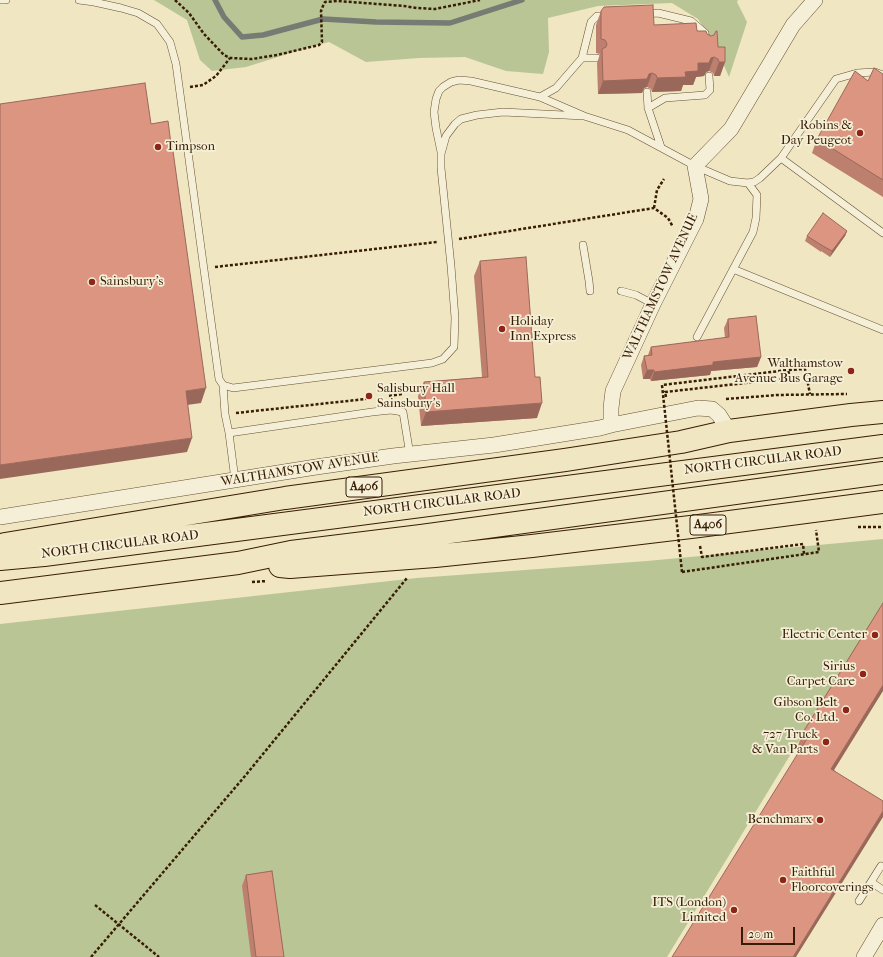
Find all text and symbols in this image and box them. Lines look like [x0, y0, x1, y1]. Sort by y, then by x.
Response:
place label: Robins & Day Peugeot [781, 118, 852, 149]
marker: Robins & Day Peugeot [855, 128, 865, 138]
place label: Timpson [166, 139, 215, 155]
marker: Timpson [153, 142, 163, 152]
street label: WALTHAMSTOW AVENUE [620, 211, 702, 363]
place label: Sainsbury's [100, 274, 163, 290]
marker: Sainsbury's [87, 277, 97, 287]
place label: Holiday Inn Express [510, 314, 576, 345]
marker: Holiday Inn Express [497, 324, 507, 334]
place label: Walthamstow Avenue Bus Garage [735, 356, 843, 387]
marker: Walthamstow Avenue Bus Garage [846, 366, 856, 376]
place label: Salisbury Hall Sainsbury's [377, 381, 455, 412]
marker: Salisbury Hall Sainsbury's [364, 391, 374, 401]
street label: NORTH CIRCULAR ROAD [683, 444, 843, 478]
street label: WALTHAMSTOW AVENUE [220, 450, 380, 490]
road number: A406 [346, 477, 382, 497]
street label: NORTH CIRCULAR ROAD [362, 486, 522, 520]
road number: A406 [690, 515, 726, 535]
street label: NORTH CIRCULAR ROAD [40, 528, 200, 562]
place label: Electric Center [782, 627, 867, 643]
marker: Electric Center [870, 630, 880, 640]
place label: Sirius Carpet Care [787, 659, 855, 690]
marker: Sirius Carpet Care [858, 669, 868, 679]
place label: Gibson Belt Co. Ltd. [774, 695, 838, 726]
marker: Gibson Belt Co. Ltd. [841, 705, 851, 715]
place label: 727 Truck & Van Parts [752, 727, 818, 758]
marker: 727 Truck & Van Parts [821, 737, 831, 747]
place label: Benchmarx [748, 812, 812, 828]
marker: Benchmarx [815, 815, 825, 825]
place label: Faithful Floorcoverings [791, 865, 874, 896]
marker: Faithful Floorcoverings [778, 875, 788, 885]
place label: ITS (London) Limited [652, 895, 726, 926]
marker: ITS (London) Limited [729, 905, 739, 915]
scale bar [743, 919, 797, 945]
text: 20 m [748, 927, 773, 941]

